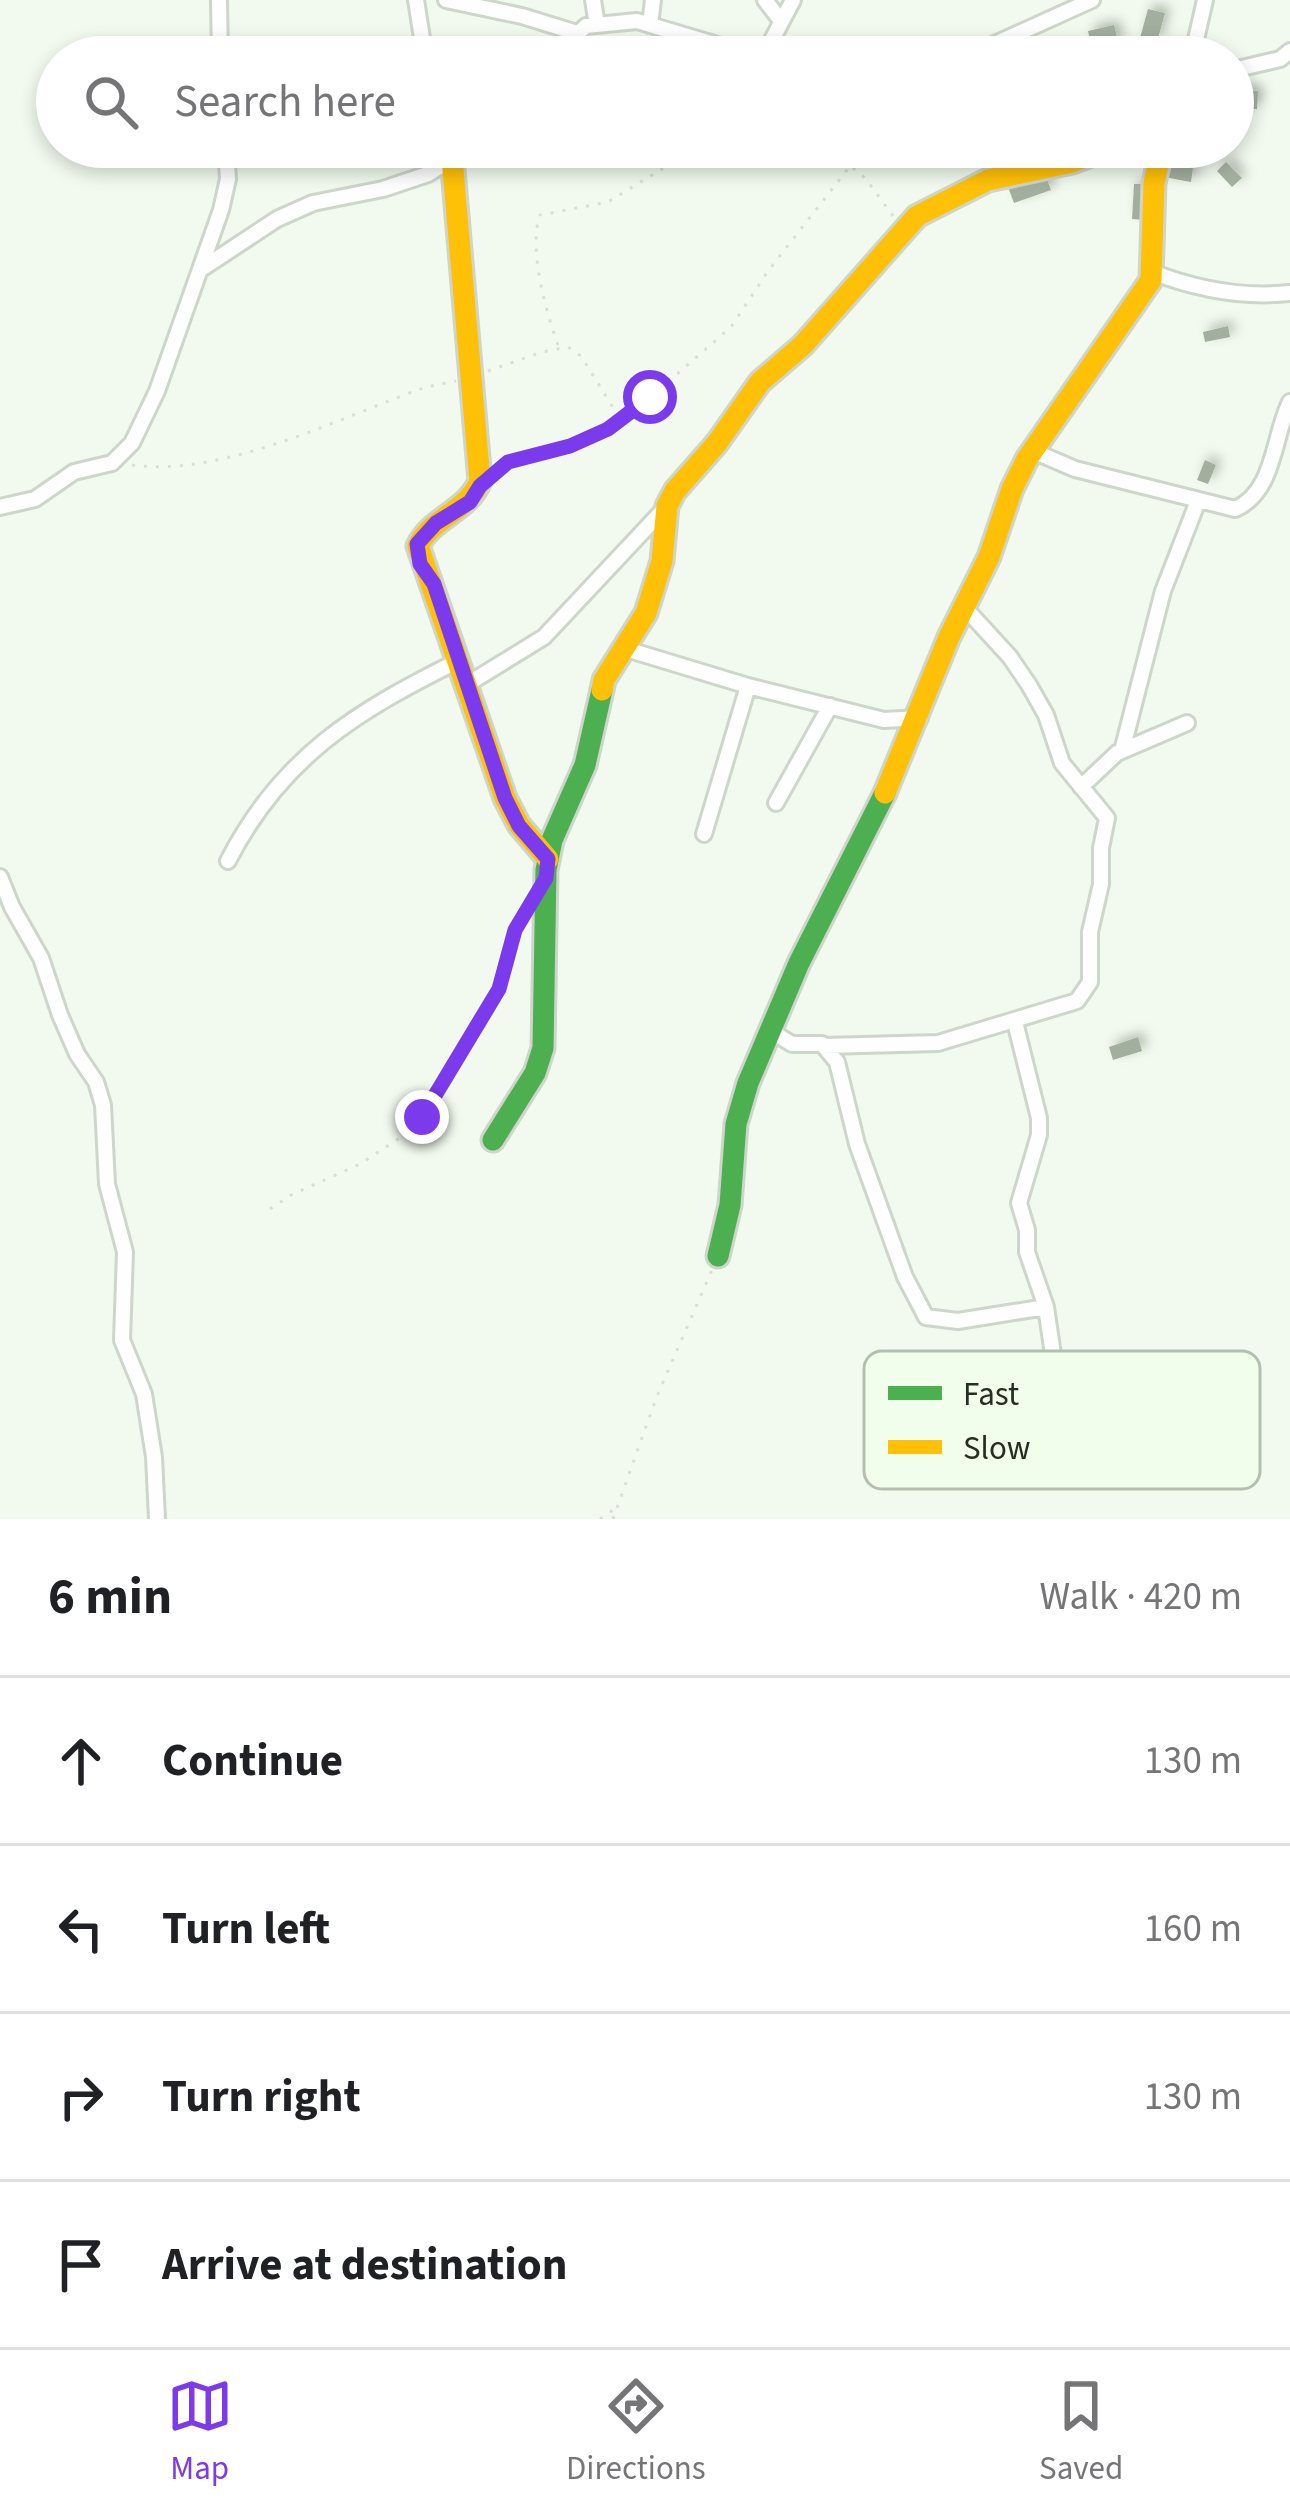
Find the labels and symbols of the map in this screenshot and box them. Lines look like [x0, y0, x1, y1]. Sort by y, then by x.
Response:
route start [623, 370, 677, 424]
route end [395, 1090, 449, 1144]
legend [864, 1351, 1260, 1489]
text: Fast [963, 1371, 1019, 1418]
text: Slow [963, 1425, 1031, 1472]

